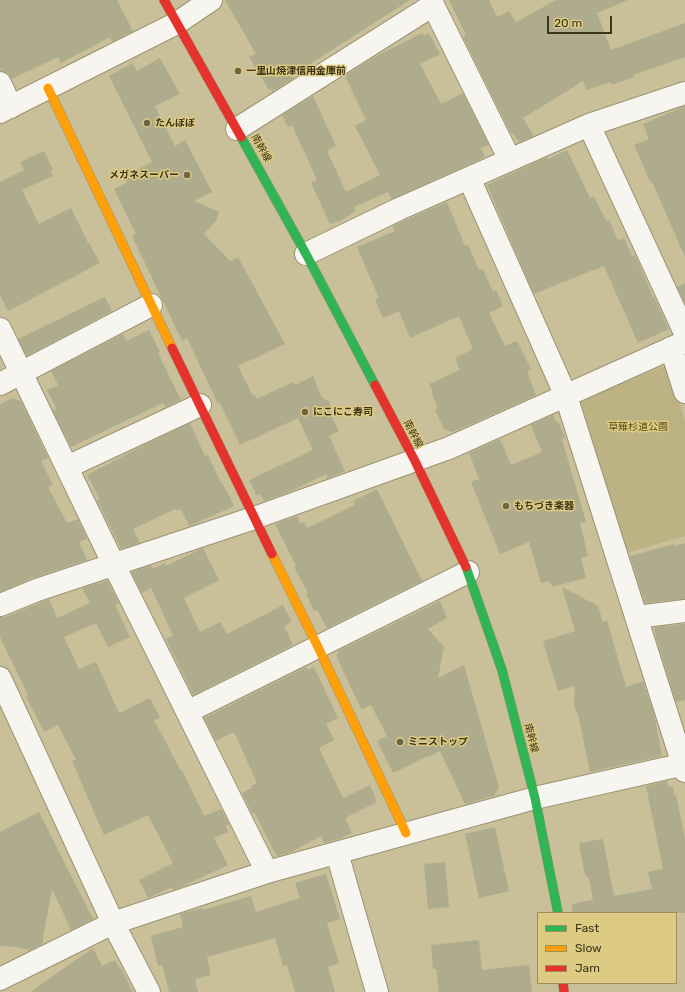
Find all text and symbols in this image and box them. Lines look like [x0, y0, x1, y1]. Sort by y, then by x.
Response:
scale bar [549, 8, 614, 34]
text: 20 m [554, 16, 582, 30]
place label: 一里山焼津信用金庫前 [246, 65, 346, 77]
marker: 一里山焼津信用金庫前 [233, 66, 243, 76]
place label: たんぽぽ [155, 117, 195, 129]
marker: たんぽぽ [142, 118, 152, 128]
street label: 南幹線 [248, 132, 274, 164]
place label: メガネスーパー [109, 169, 179, 181]
marker: メガネスーパー [182, 170, 192, 180]
place label: にこにこ寿司 [313, 406, 373, 418]
marker: にこにこ寿司 [300, 407, 310, 417]
street label: 南幹線 [401, 418, 425, 450]
park label: 草薙杉道公園 [608, 421, 668, 433]
place label: もちづき楽器 [514, 500, 574, 512]
marker: もちづき楽器 [501, 501, 511, 511]
street label: 南幹線 [522, 722, 540, 754]
place label: ミニストップ [408, 736, 468, 748]
marker: ミニストップ [395, 737, 405, 747]
legend [537, 912, 677, 984]
text: Fast [575, 921, 599, 935]
text: Slow [575, 941, 602, 955]
text: Jam [575, 961, 600, 975]

